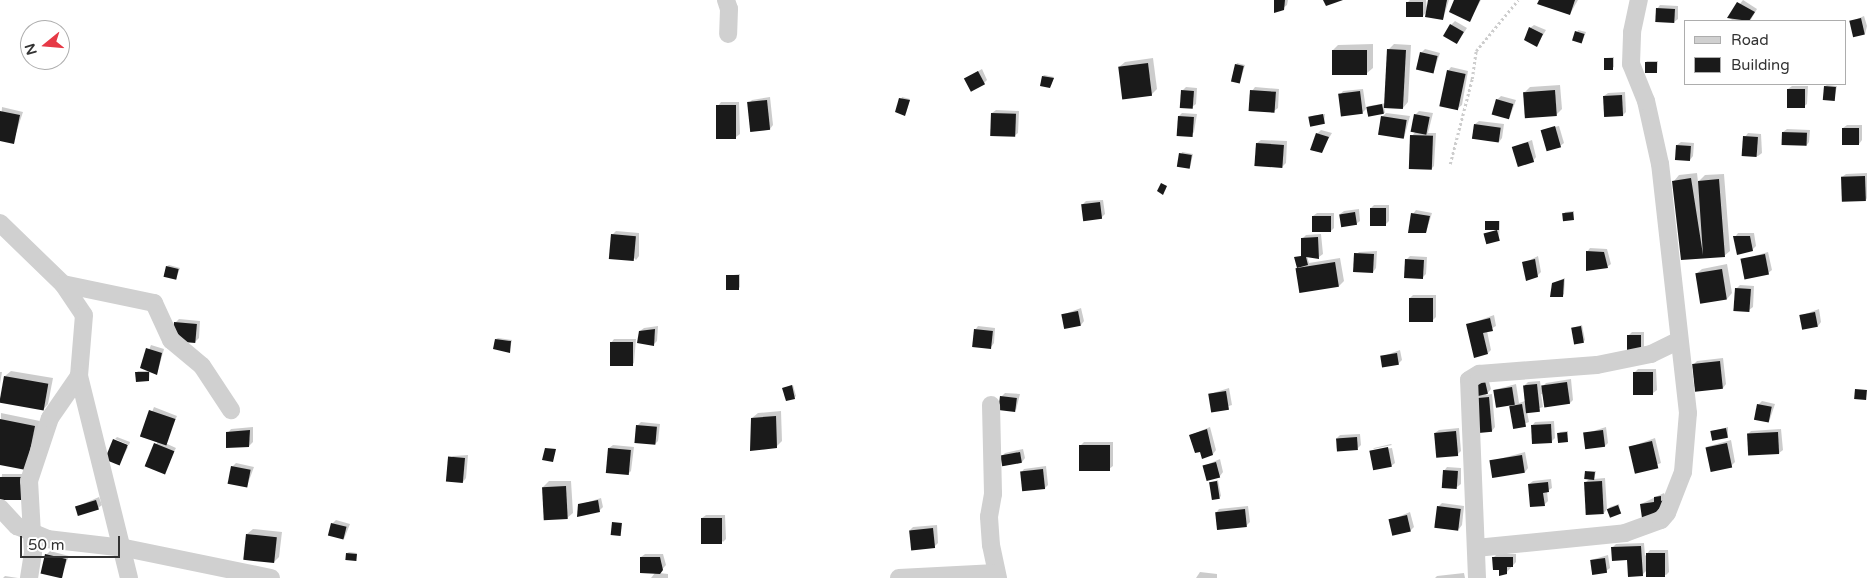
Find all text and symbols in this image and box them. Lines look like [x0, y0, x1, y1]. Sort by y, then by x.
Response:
north arrow [20, 20, 70, 70]
legend [1684, 20, 1847, 85]
text: Road [1731, 31, 1769, 49]
text: N [21, 41, 41, 57]
text: Building [1731, 56, 1790, 74]
scale bar [22, 526, 122, 558]
text: 50 m [28, 536, 65, 554]

